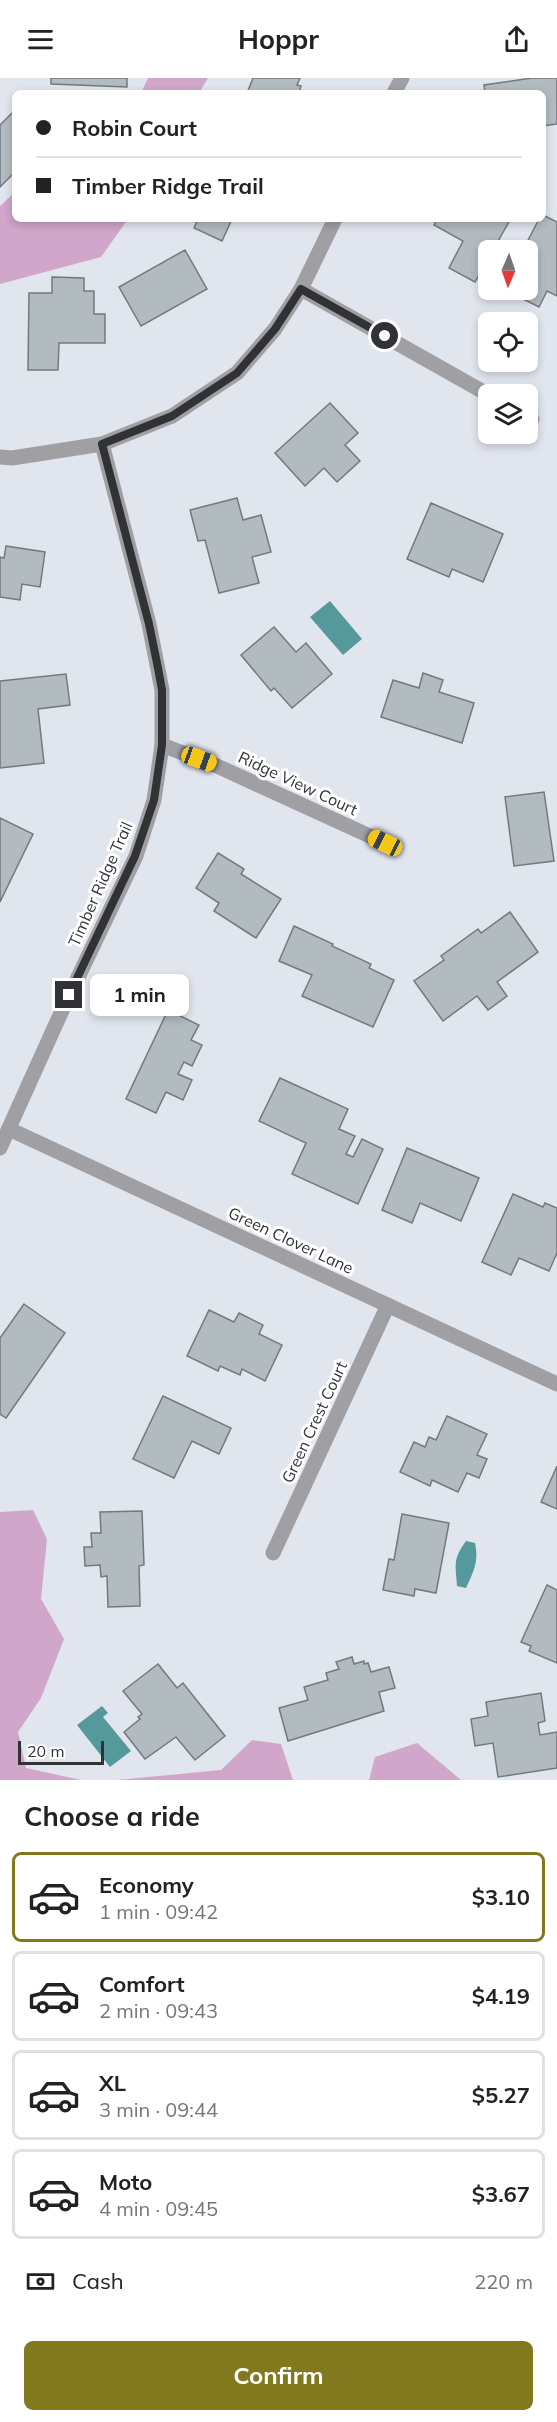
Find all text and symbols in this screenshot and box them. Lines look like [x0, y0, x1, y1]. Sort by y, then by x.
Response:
text: Hoppr [238, 22, 319, 56]
icon: menu [24, 23, 57, 56]
icon: share [500, 23, 533, 56]
text: Robin Court [72, 114, 197, 142]
text: Timber Ridge Trail [72, 172, 264, 200]
north arrow [478, 240, 538, 300]
map controls [478, 240, 538, 444]
button: locate [478, 312, 538, 372]
route start [371, 322, 398, 349]
button: layers [478, 384, 538, 444]
car [179, 744, 219, 774]
street label: Ridge View Court [235, 747, 361, 820]
street label: Timber Ridge Trail [64, 819, 136, 949]
car [365, 827, 405, 859]
callout: 1 min [90, 974, 189, 1016]
route end [55, 981, 82, 1008]
text: 1 min [113, 982, 166, 1007]
street label: Green Clover Lane [225, 1202, 357, 1278]
street label: Green Crest Court [277, 1358, 351, 1486]
scale bar [18, 1738, 104, 1766]
text: 20 m [27, 1741, 64, 1761]
text: Choose a ride [24, 1799, 200, 1833]
icon: car [27, 1870, 81, 1924]
text: Economy [99, 1871, 194, 1899]
text: $3.10 [472, 1883, 530, 1911]
text: 1 min · 09:42 [99, 1899, 218, 1924]
icon: car [27, 1969, 81, 2023]
text: Comfort [99, 1970, 185, 1998]
text: $4.19 [472, 1982, 530, 2010]
text: 2 min · 09:43 [99, 1998, 218, 2023]
icon: car [27, 2068, 81, 2122]
text: XL [99, 2069, 126, 2097]
text: $5.27 [472, 2081, 530, 2109]
text: 3 min · 09:44 [99, 2097, 218, 2122]
icon: car [27, 2167, 81, 2221]
text: Moto [99, 2168, 152, 2196]
text: $3.67 [472, 2180, 530, 2208]
text: 4 min · 09:45 [99, 2196, 218, 2221]
icon: cash [24, 2265, 57, 2298]
text: Cash [72, 2267, 124, 2295]
text: 220 m [474, 2269, 533, 2294]
button: Confirm [24, 2341, 533, 2410]

